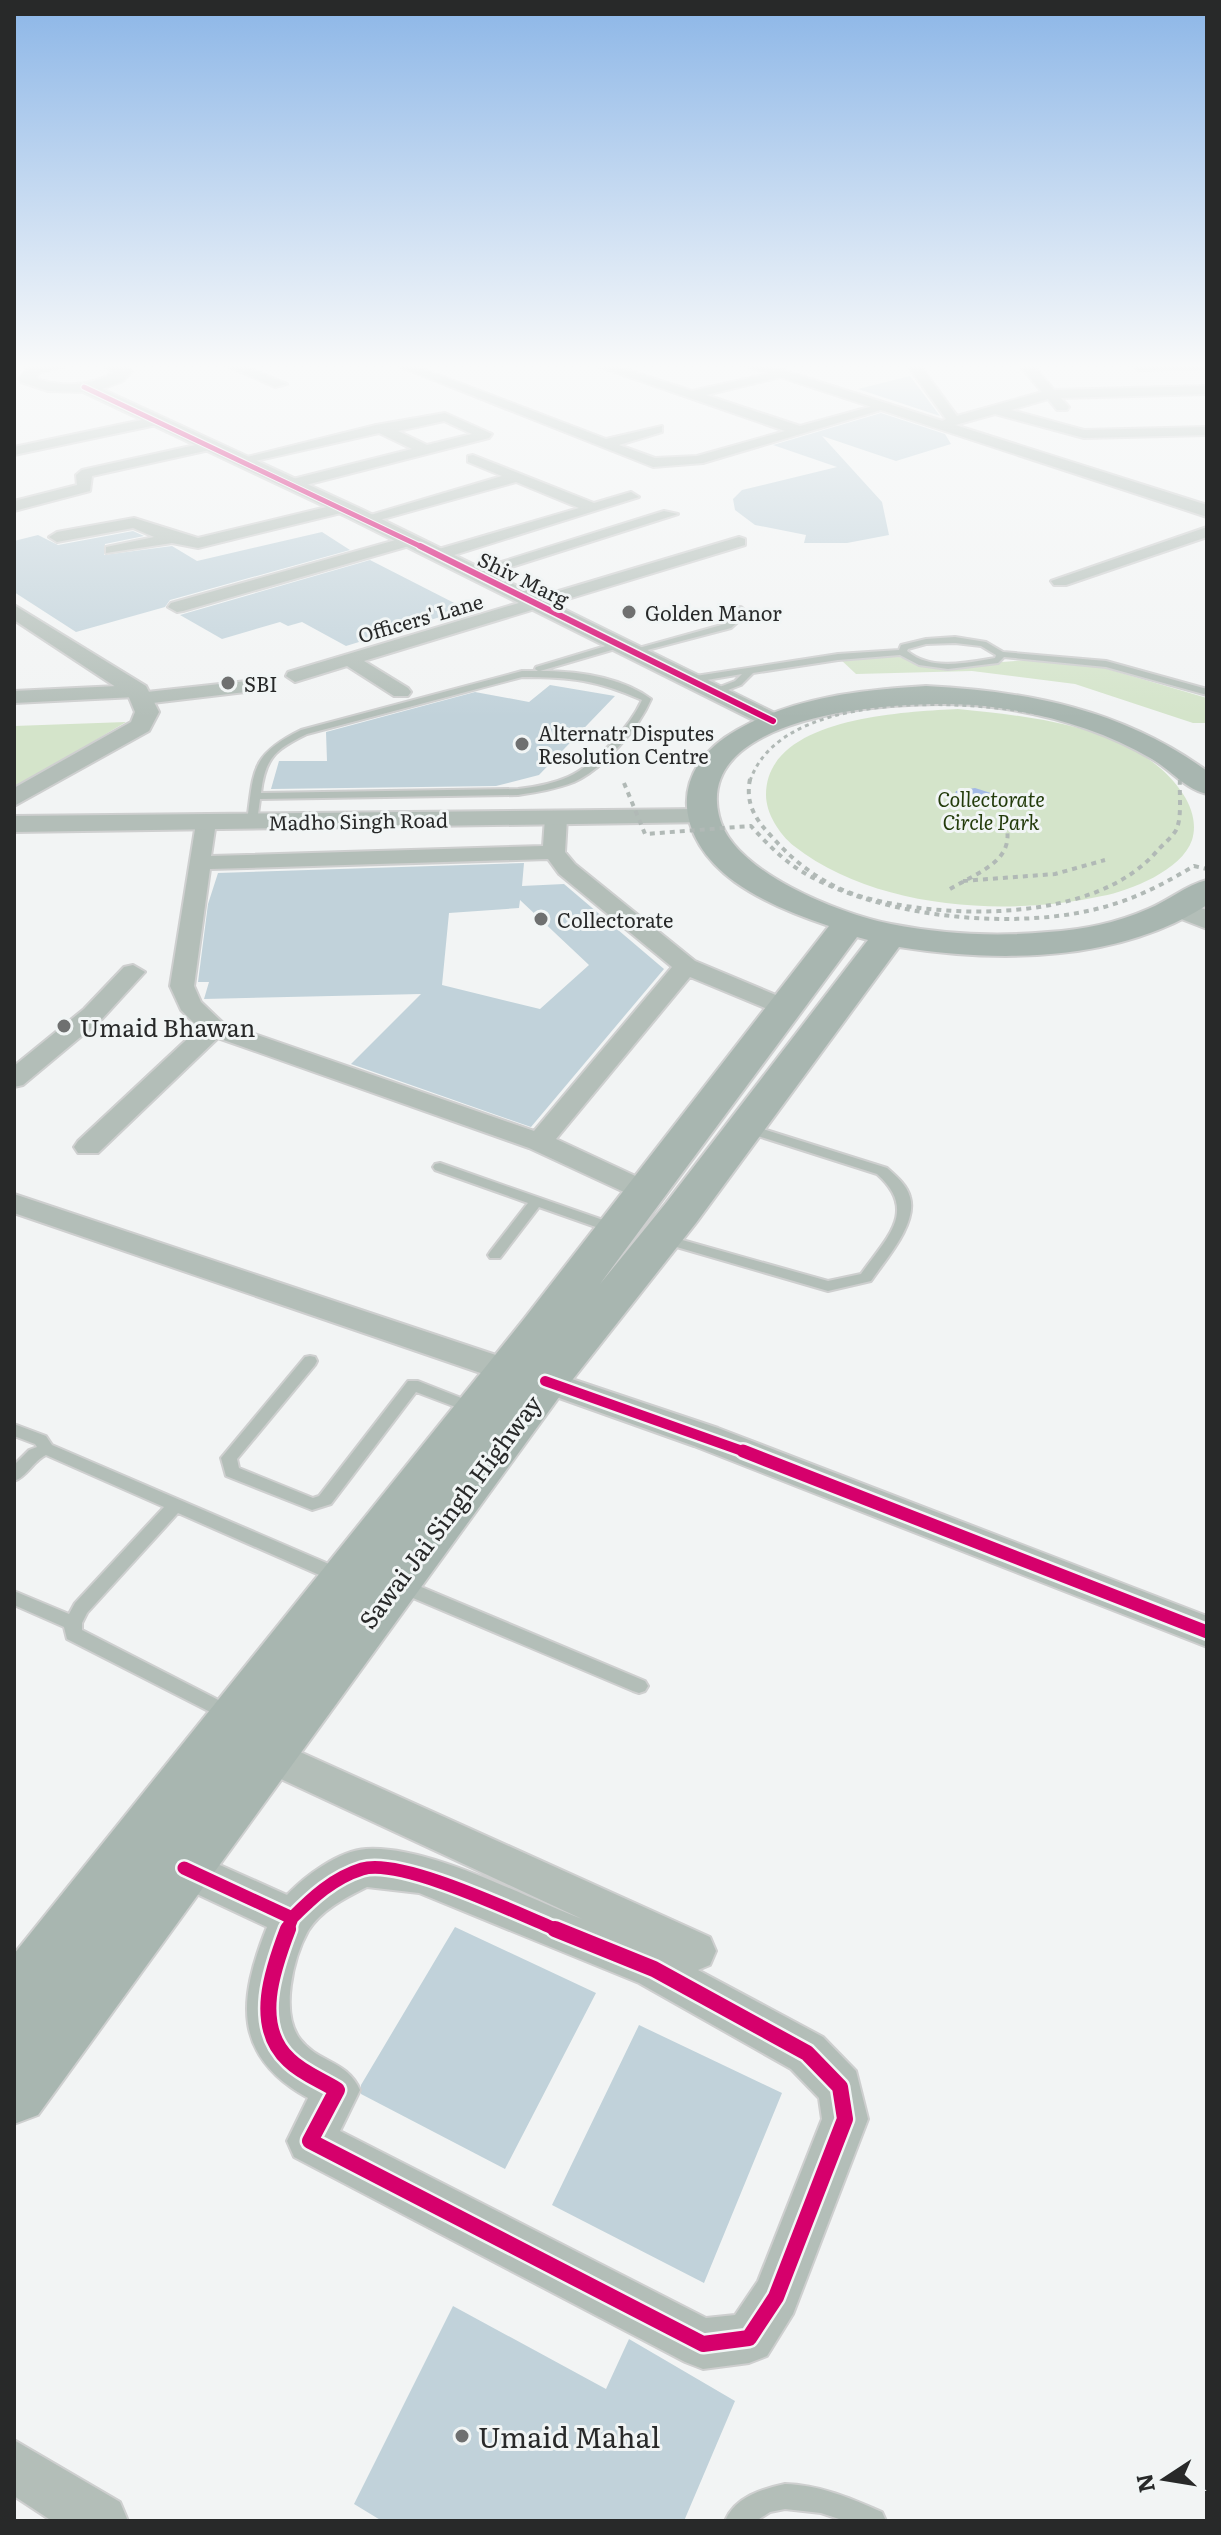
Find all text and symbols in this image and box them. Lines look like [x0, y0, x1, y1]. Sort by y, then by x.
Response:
street label: Shiv Marg [473, 543, 575, 613]
street label: Officers' Lane [354, 585, 486, 649]
place label: Golden Manor [645, 597, 782, 627]
marker: Golden Manor [620, 603, 638, 621]
place label: SBI [244, 668, 277, 698]
marker: SBI [219, 674, 237, 692]
place label: Alternatr Disputes Resolution Centre [538, 717, 714, 770]
marker: Alternatr Disputes Resolution Centre [513, 735, 531, 753]
park label: Collectorate Circle Park [937, 783, 1045, 836]
street label: Madho Singh Road [268, 803, 448, 837]
place label: Collectorate [557, 904, 673, 934]
marker: Collectorate [532, 910, 550, 928]
place label: Umaid Bhawan [80, 1009, 256, 1044]
marker: Umaid Bhawan [55, 1017, 73, 1035]
street label: Sawai Jai Singh Highway [349, 1387, 549, 1635]
place label: Umaid Mahal [478, 2415, 660, 2457]
marker: Umaid Mahal [453, 2427, 471, 2445]
north arrow [1125, 2439, 1205, 2519]
text: N [1126, 2471, 1162, 2496]

